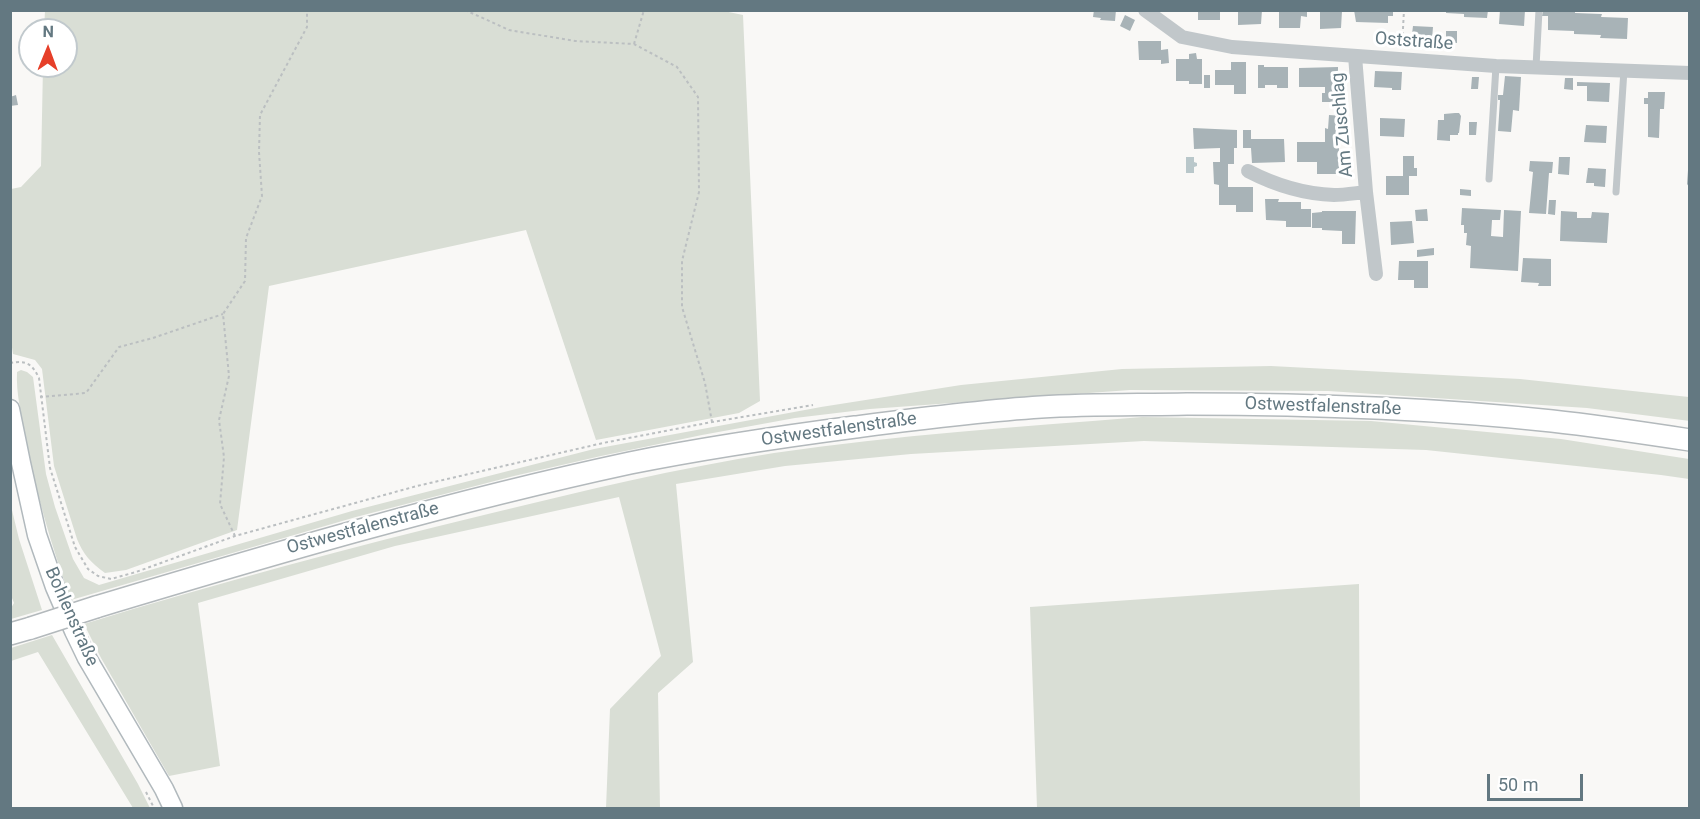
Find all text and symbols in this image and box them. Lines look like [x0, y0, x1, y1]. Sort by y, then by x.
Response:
north arrow [18, 18, 78, 78]
text: N [42, 22, 54, 41]
street label: Oststraße [1374, 28, 1454, 56]
street label: Am Zuschlag [1328, 72, 1358, 178]
street label: Ostwestfalenstraße [1244, 393, 1402, 421]
street label: Ostwestfalenstraße [760, 408, 918, 452]
street label: Ostwestfalenstraße [285, 498, 441, 560]
street label: Bohlenstraße [40, 564, 102, 670]
scale bar [1490, 762, 1586, 800]
text: 50 m [1498, 774, 1538, 795]

